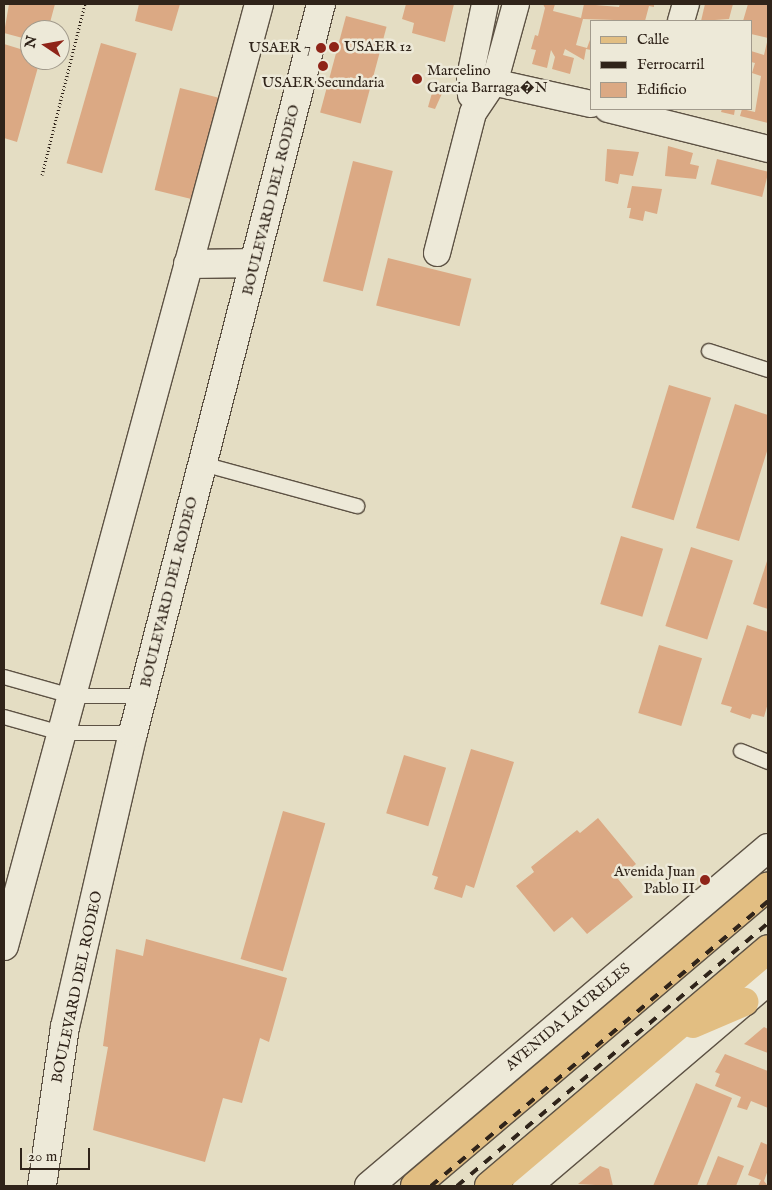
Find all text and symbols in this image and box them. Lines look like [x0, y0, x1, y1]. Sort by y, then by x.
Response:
north arrow [20, 20, 70, 70]
legend [590, 20, 752, 110]
text: Calle [637, 30, 669, 49]
text: N [21, 34, 41, 50]
place label: USAER 12 [344, 38, 412, 56]
place label: USAER 7 [249, 39, 311, 57]
marker: USAER 12 [328, 41, 340, 53]
marker: USAER 7 [315, 42, 327, 54]
text: Ferrocarril [637, 55, 704, 74]
marker: USAER Secundaria [317, 60, 329, 72]
place label: Marcelino Garcia Barraga�N [427, 61, 548, 96]
marker: Marcelino Garcia Barraga�N [411, 73, 423, 85]
place label: USAER Secundaria [262, 74, 384, 92]
text: Edificio [637, 80, 687, 99]
street label: BOULEVARD DEL RODEO [239, 103, 303, 297]
street label: BOULEVARD DEL RODEO [137, 495, 201, 689]
place label: Avenida Juan Pablo II [614, 862, 695, 897]
marker: Avenida Juan Pablo II [699, 874, 711, 886]
street label: BOULEVARD DEL RODEO [48, 889, 106, 1085]
street label: AVENIDA LAURELES [502, 959, 634, 1075]
scale bar [22, 1138, 92, 1170]
text: 20 m [28, 1147, 57, 1166]

